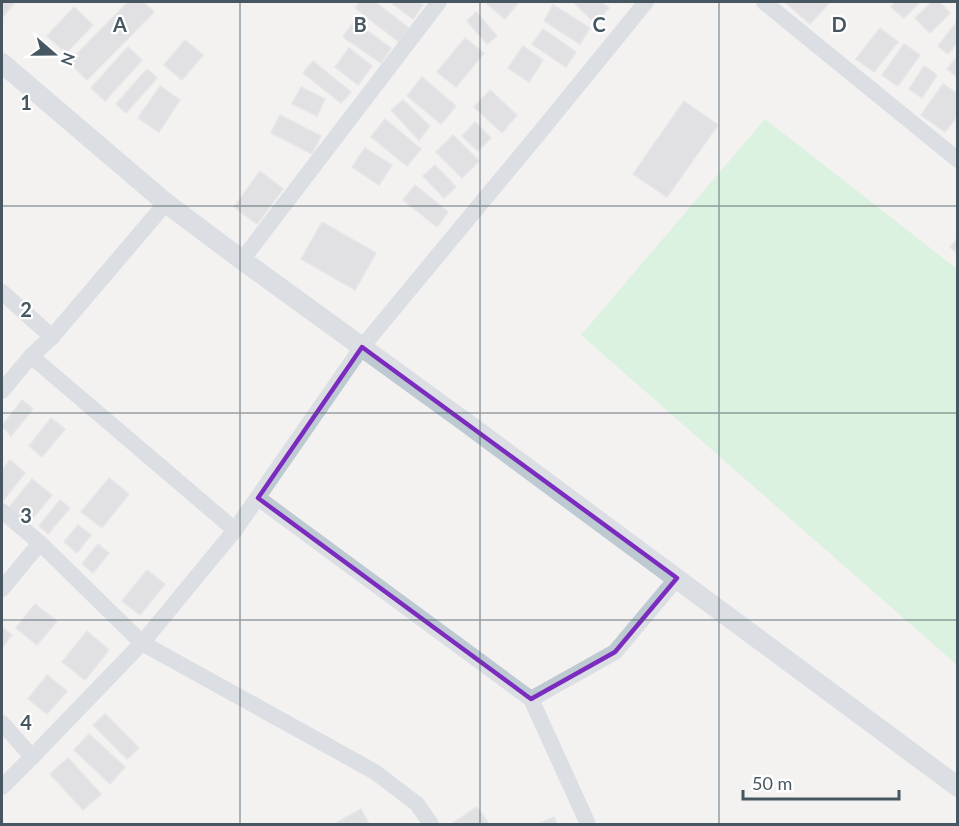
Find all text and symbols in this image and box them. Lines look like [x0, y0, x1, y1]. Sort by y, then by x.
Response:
text: A [112, 12, 127, 36]
text: B [353, 12, 367, 36]
text: C [592, 12, 606, 36]
text: D [831, 12, 847, 36]
north arrow [24, 24, 84, 84]
text: N [58, 50, 80, 68]
text: 1 [20, 90, 32, 114]
text: 2 [20, 297, 32, 321]
text: 3 [20, 503, 32, 527]
text: 4 [20, 710, 32, 734]
scale bar [743, 763, 899, 801]
text: 50 m [752, 772, 792, 794]

